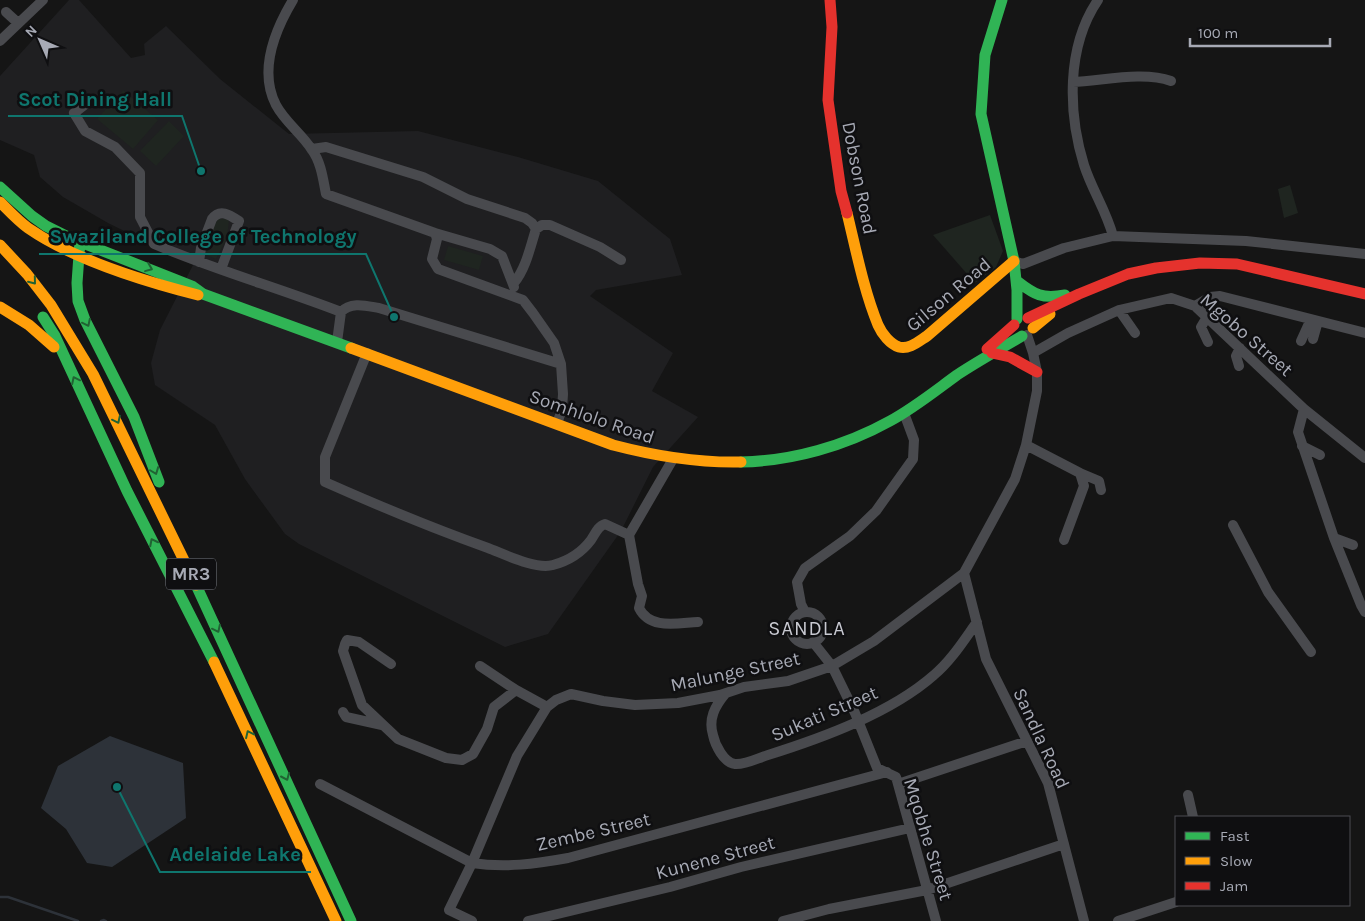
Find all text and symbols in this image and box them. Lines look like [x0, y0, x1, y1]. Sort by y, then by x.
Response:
north arrow [15, 15, 65, 65]
scale bar [1190, 15, 1330, 47]
text: N [22, 22, 41, 41]
text: 100 m [1198, 24, 1238, 42]
callout: Scot Dining Hall [8, 81, 182, 116]
text: Scot Dining Hall [18, 88, 172, 111]
street label: Dobson Road [837, 120, 881, 236]
callout: Swaziland College of Technology [39, 219, 366, 254]
text: Swaziland College of Technology [49, 225, 357, 248]
street label: Gilson Road [902, 253, 995, 336]
one-way arrow [144, 261, 153, 272]
one-way arrow [27, 275, 35, 284]
street label: Mgobo Street [1196, 289, 1297, 381]
one-way arrow [81, 318, 91, 327]
one-way arrow [71, 376, 81, 385]
street label: Somhlolo Road [526, 385, 657, 449]
one-way arrow [110, 415, 121, 424]
one-way arrow [149, 466, 159, 474]
one-way arrow [149, 538, 159, 547]
road number: MR3 [166, 558, 216, 590]
district label: SANDLA [768, 617, 846, 640]
one-way arrow [211, 624, 221, 633]
street label: Malunge Street [668, 647, 802, 696]
street label: Sukati Street [768, 682, 881, 746]
street label: Sandla Road [1008, 685, 1074, 792]
one-way arrow [244, 730, 255, 739]
one-way arrow [279, 772, 290, 781]
street label: Mqobhe Street [899, 775, 957, 903]
street label: Zembe Street [534, 808, 652, 856]
legend [1175, 816, 1350, 906]
text: Fast [1220, 827, 1250, 845]
street label: Kunene Street [653, 832, 777, 884]
callout: Adelaide Lake [160, 837, 311, 872]
text: Adelaide Lake [169, 843, 301, 866]
text: Slow [1220, 852, 1252, 870]
text: Jam [1220, 877, 1248, 895]

